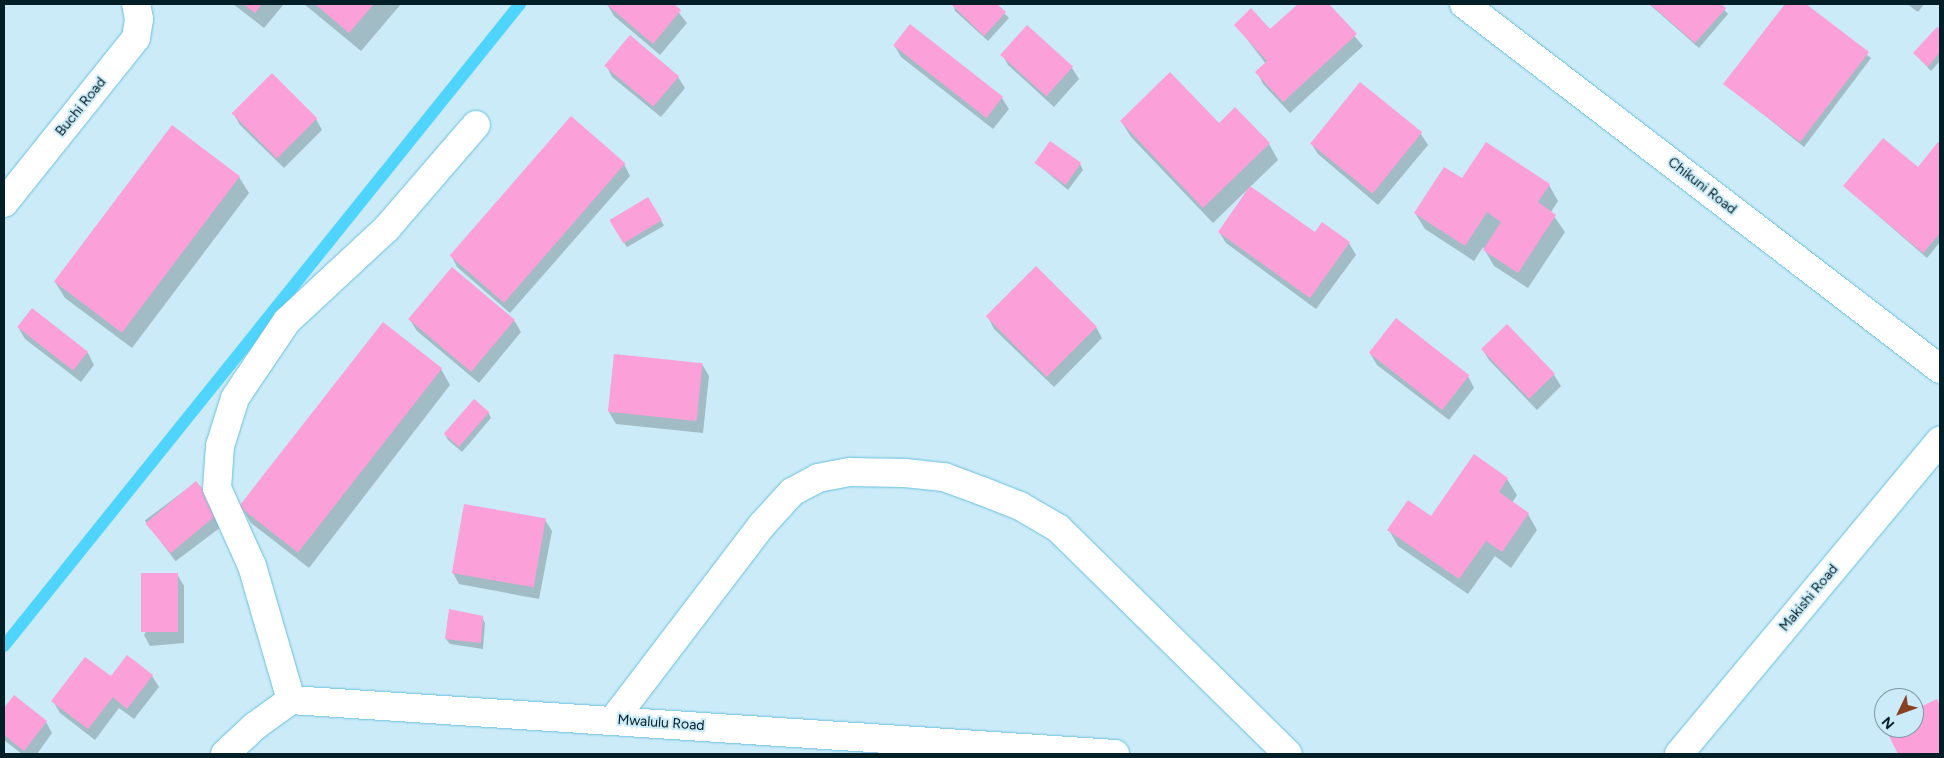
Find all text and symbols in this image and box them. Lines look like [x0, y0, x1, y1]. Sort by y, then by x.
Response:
street label: Buchi Road [52, 74, 110, 140]
street label: Chikuni Road [1664, 154, 1740, 218]
street label: Makishi Road [1776, 561, 1842, 635]
north arrow [1874, 688, 1924, 738]
street label: Mwalulu Road [617, 712, 705, 734]
text: N [1878, 713, 1898, 732]

